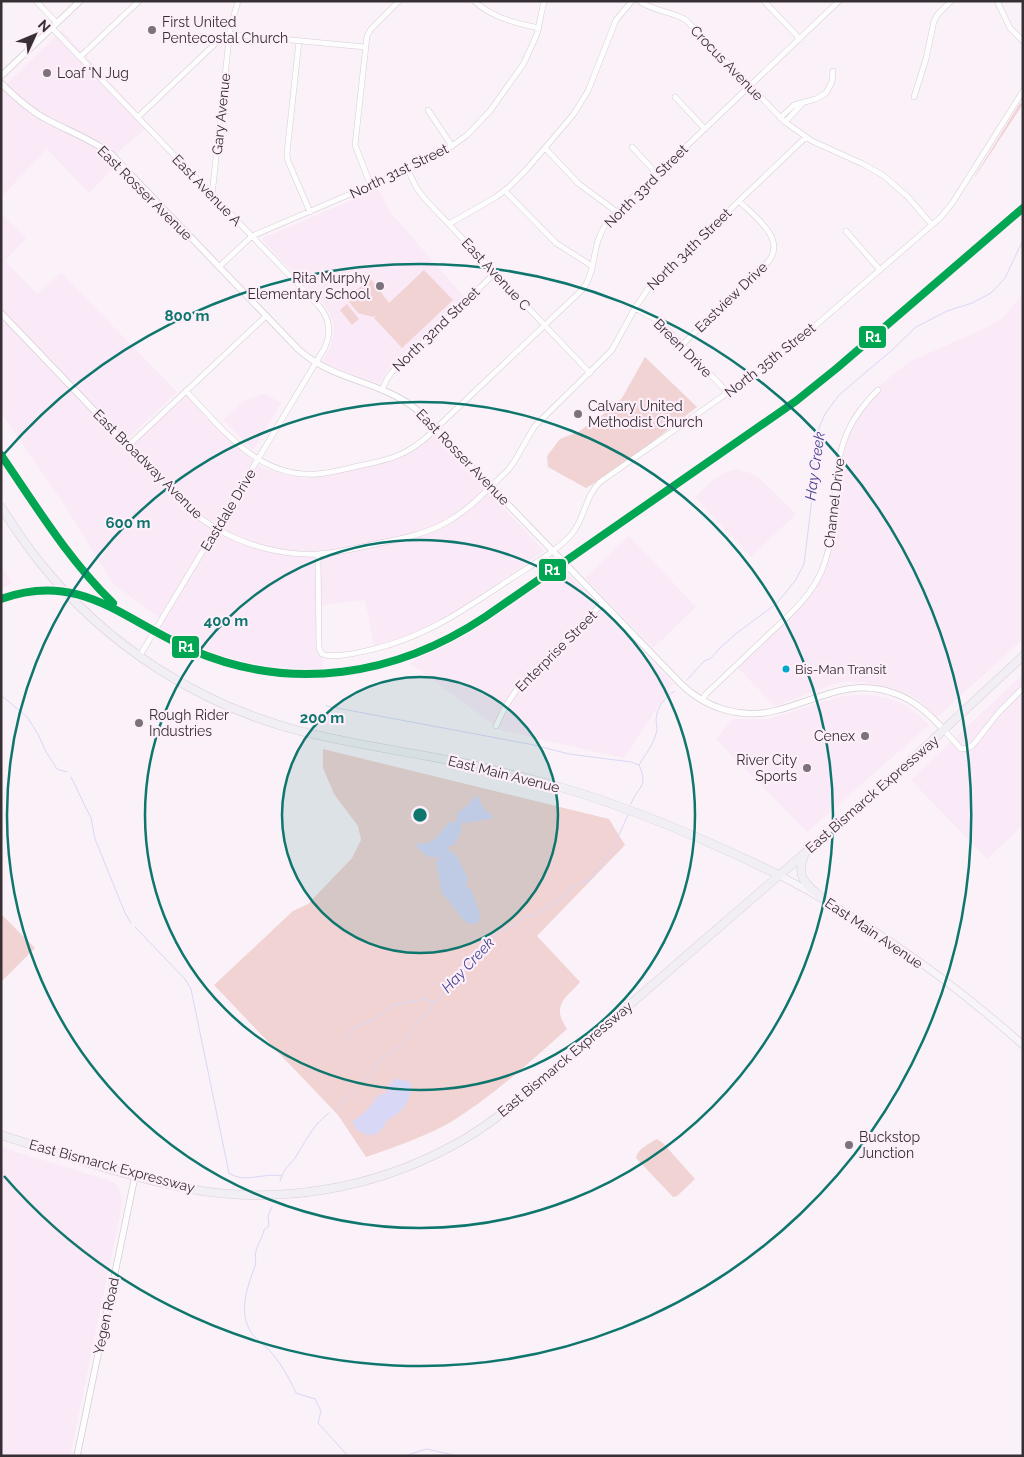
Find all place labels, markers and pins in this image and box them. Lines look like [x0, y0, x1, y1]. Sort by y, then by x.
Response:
place label: First United Pentecostal Church [162, 14, 288, 46]
marker: First United Pentecostal Church [146, 24, 158, 36]
place label: Loaf 'N Jug [57, 65, 129, 81]
marker: Loaf 'N Jug [41, 67, 53, 79]
place label: Rita Murphy Elementary School [247, 270, 370, 302]
marker: Rita Murphy Elementary School [374, 280, 386, 292]
place label: Calvary United Methodist Church [588, 398, 703, 430]
marker: Calvary United Methodist Church [572, 408, 584, 420]
place label: Bis-Man Transit [795, 662, 887, 677]
marker: Bis-Man Transit [781, 664, 791, 674]
place label: Rough Rider Industries [149, 707, 229, 739]
marker: Rough Rider Industries [133, 717, 145, 729]
place label: Cenex [814, 728, 855, 744]
marker: Cenex [859, 730, 871, 742]
place label: River City Sports [736, 752, 797, 784]
marker: River City Sports [801, 762, 813, 774]
centre of rings [411, 806, 429, 824]
place label: Buckstop Junction [859, 1129, 920, 1161]
marker: Buckstop Junction [843, 1139, 855, 1151]

